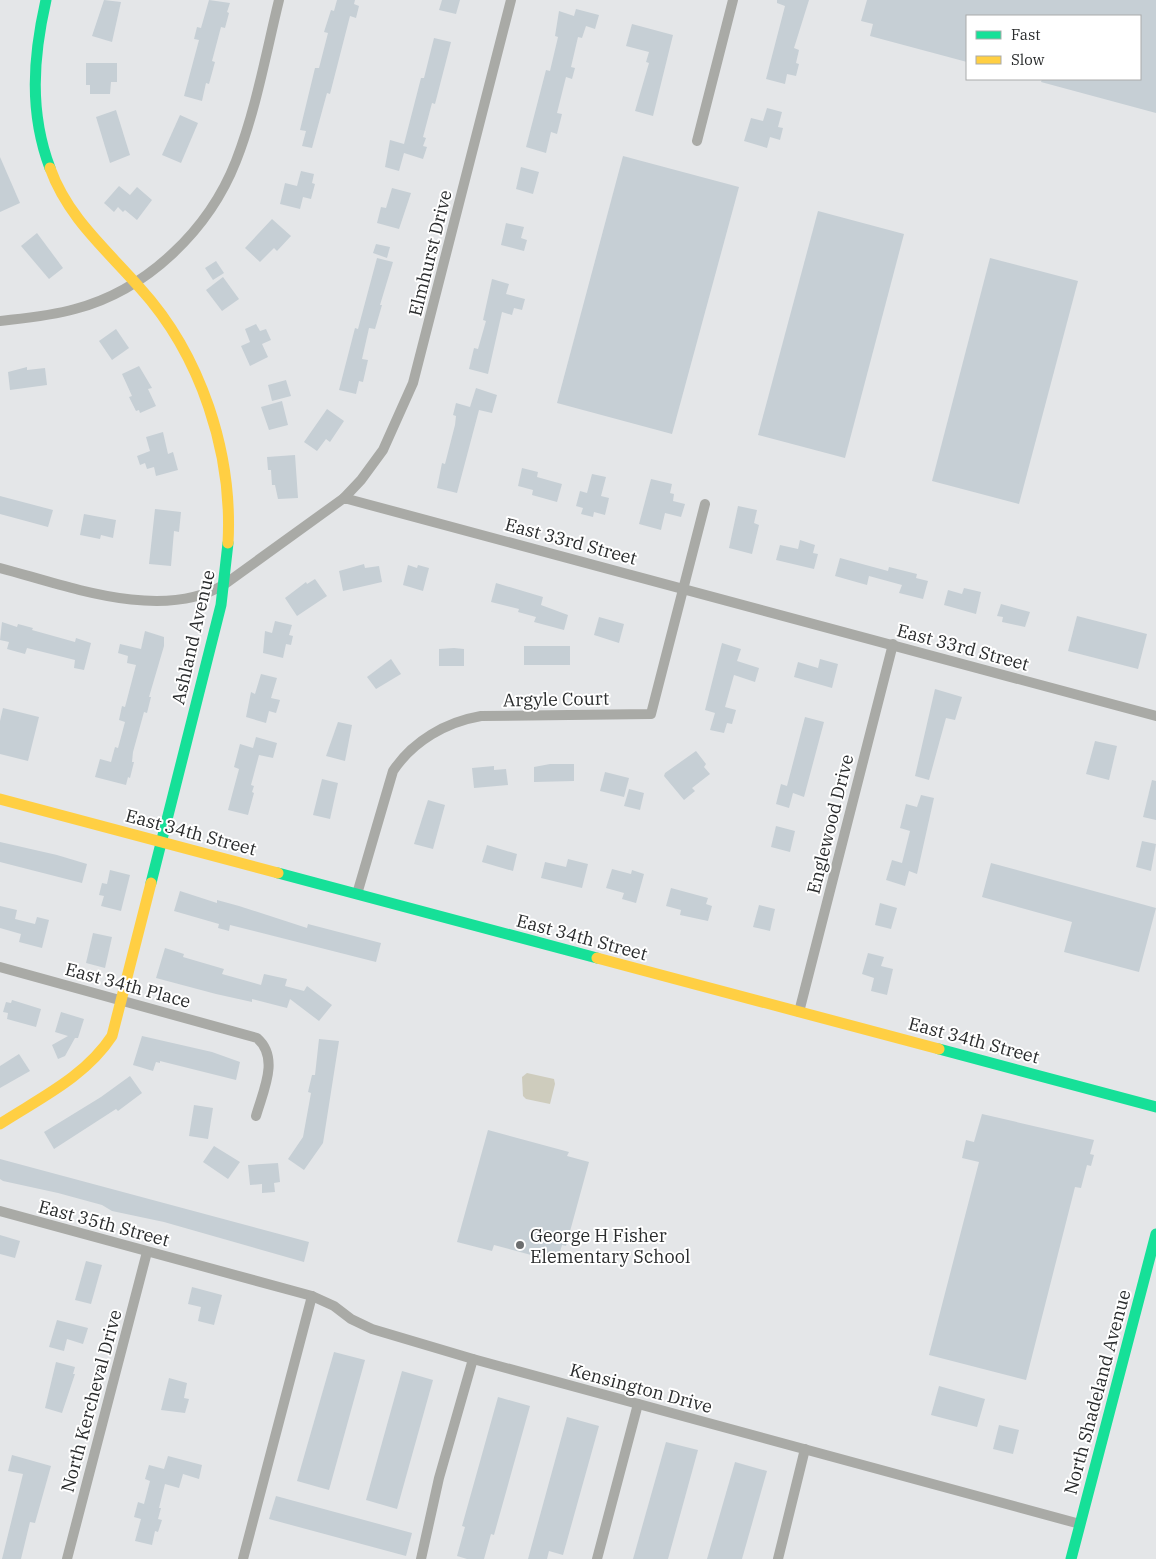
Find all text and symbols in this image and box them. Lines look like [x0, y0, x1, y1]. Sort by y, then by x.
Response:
legend [966, 15, 1141, 80]
text: Fast [1011, 25, 1041, 44]
text: Slow [1011, 50, 1045, 69]
street label: Elmhurst Drive [403, 188, 457, 318]
street label: East 33rd Street [502, 512, 640, 570]
street label: Ashland Avenue [166, 567, 220, 707]
street label: East 33rd Street [894, 618, 1032, 676]
street label: Argyle Court [503, 687, 609, 711]
street label: Englewood Drive [802, 752, 858, 896]
street label: East 34th Street [123, 803, 259, 861]
street label: East 34th Street [514, 908, 650, 966]
street label: East 34th Place [63, 957, 193, 1013]
street label: East 34th Street [906, 1011, 1042, 1069]
street label: East 35th Street [36, 1194, 172, 1252]
place label: George H Fisher Elementary School [530, 1224, 690, 1268]
marker: George H Fisher Elementary School [514, 1239, 526, 1251]
street label: North Shadeland Avenue [1059, 1287, 1135, 1497]
street label: North Kercheval Drive [56, 1307, 126, 1495]
street label: Kensington Drive [567, 1358, 715, 1418]

